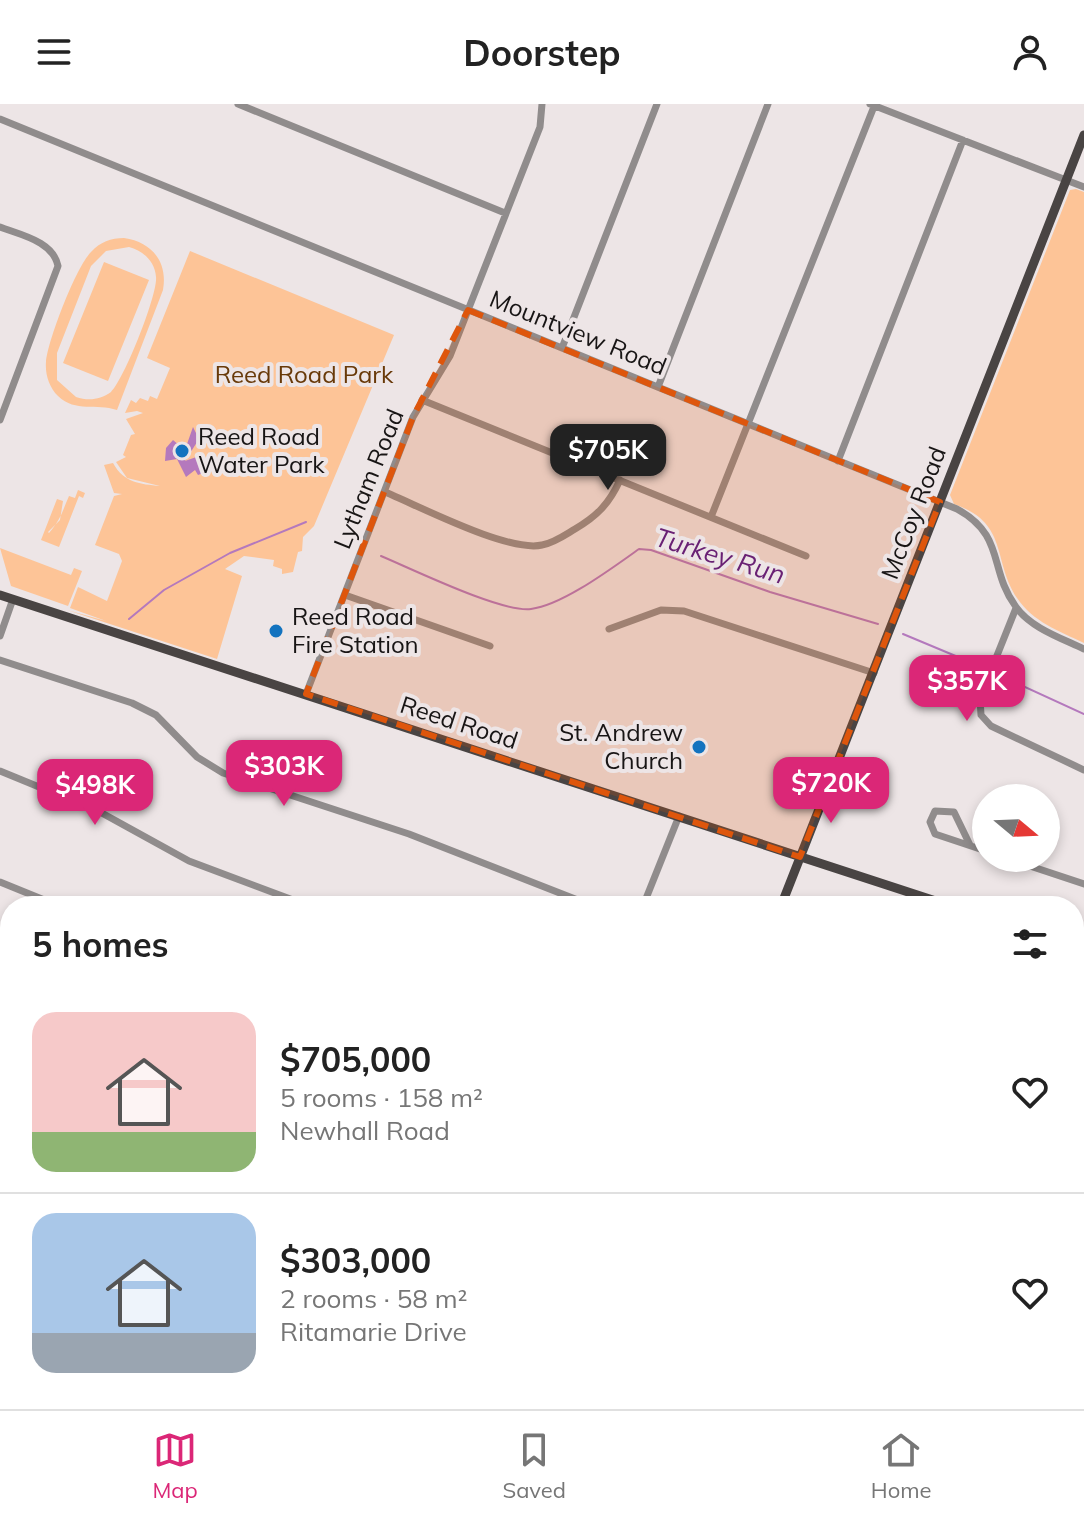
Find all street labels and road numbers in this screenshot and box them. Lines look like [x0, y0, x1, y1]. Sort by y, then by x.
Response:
street label: Mountview Road [486, 283, 671, 381]
street label: Lytham Road [326, 404, 410, 553]
street label: McCoy Road [874, 442, 952, 583]
street label: Reed Road [397, 689, 522, 755]

